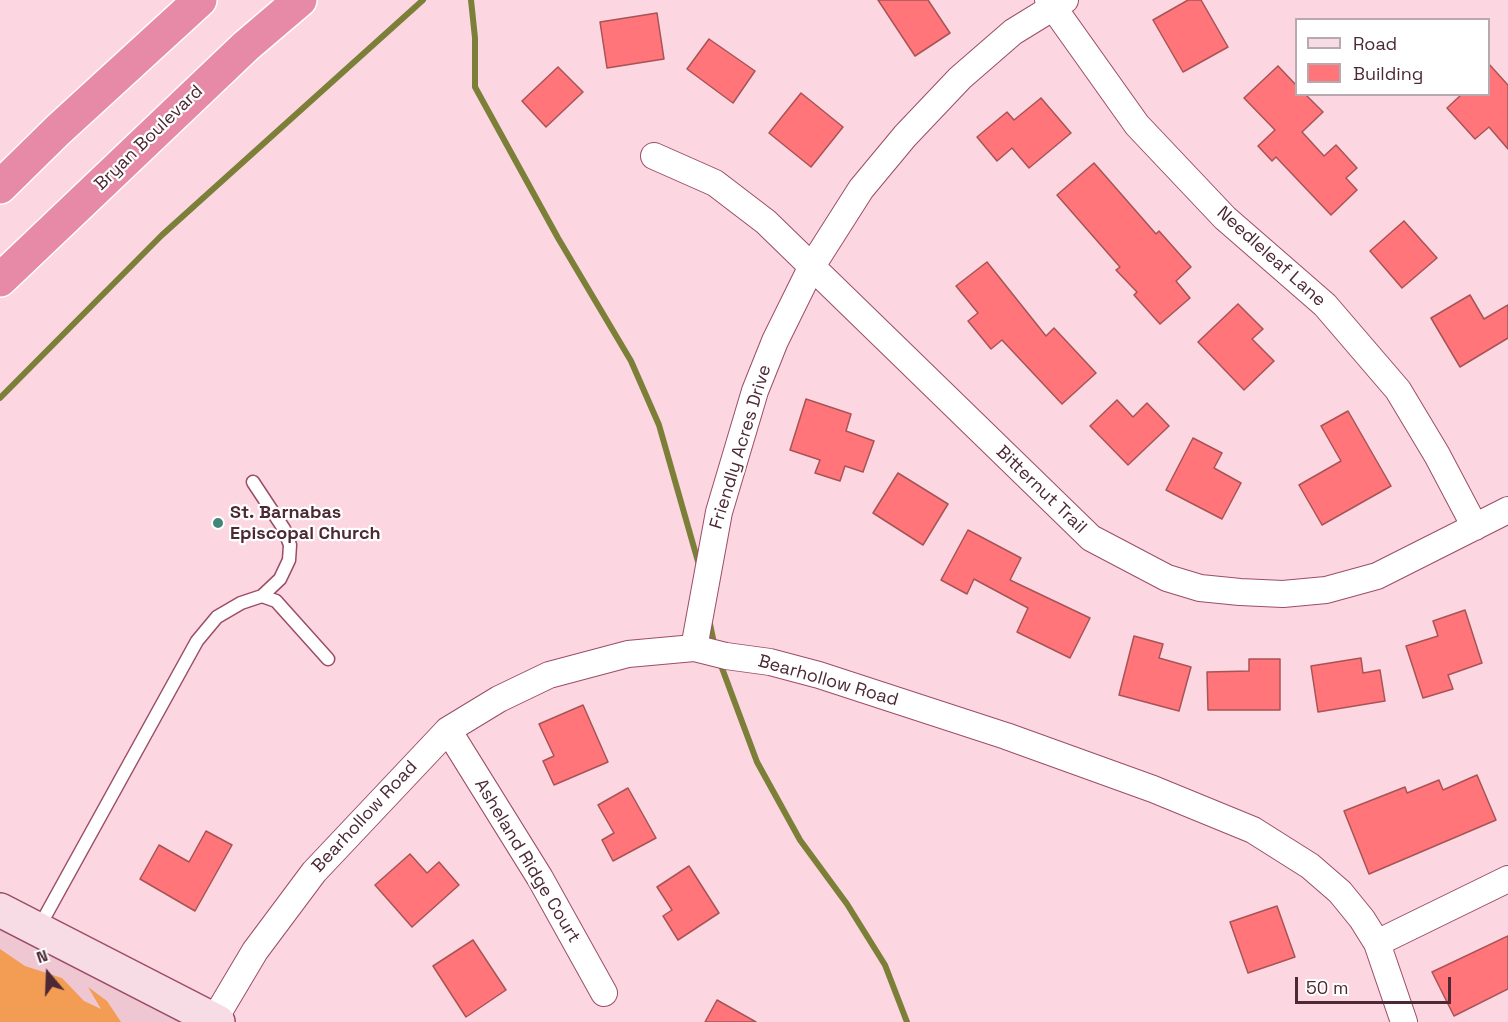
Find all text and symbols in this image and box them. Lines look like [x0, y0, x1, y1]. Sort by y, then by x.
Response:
legend [1295, 18, 1490, 96]
text: Road [1353, 32, 1397, 55]
text: Building [1353, 62, 1423, 85]
street label: Bryan Boulevard [90, 81, 208, 195]
street label: Needleleaf Lane [1212, 202, 1330, 312]
street label: Friendly Acres Drive [706, 362, 776, 532]
street label: Bitternut Trail [991, 441, 1091, 539]
place label: St. Barnabas Episcopal Church [230, 502, 381, 544]
marker: St. Barnabas Episcopal Church [211, 516, 225, 530]
street label: Bearhollow Road [755, 651, 901, 711]
street label: Bearhollow Road [308, 757, 422, 877]
street label: Asheland Ridge Court [469, 775, 585, 947]
north arrow [18, 944, 78, 1004]
text: N [33, 945, 50, 968]
scale bar [1298, 965, 1454, 1003]
text: 50 m [1306, 976, 1348, 999]

